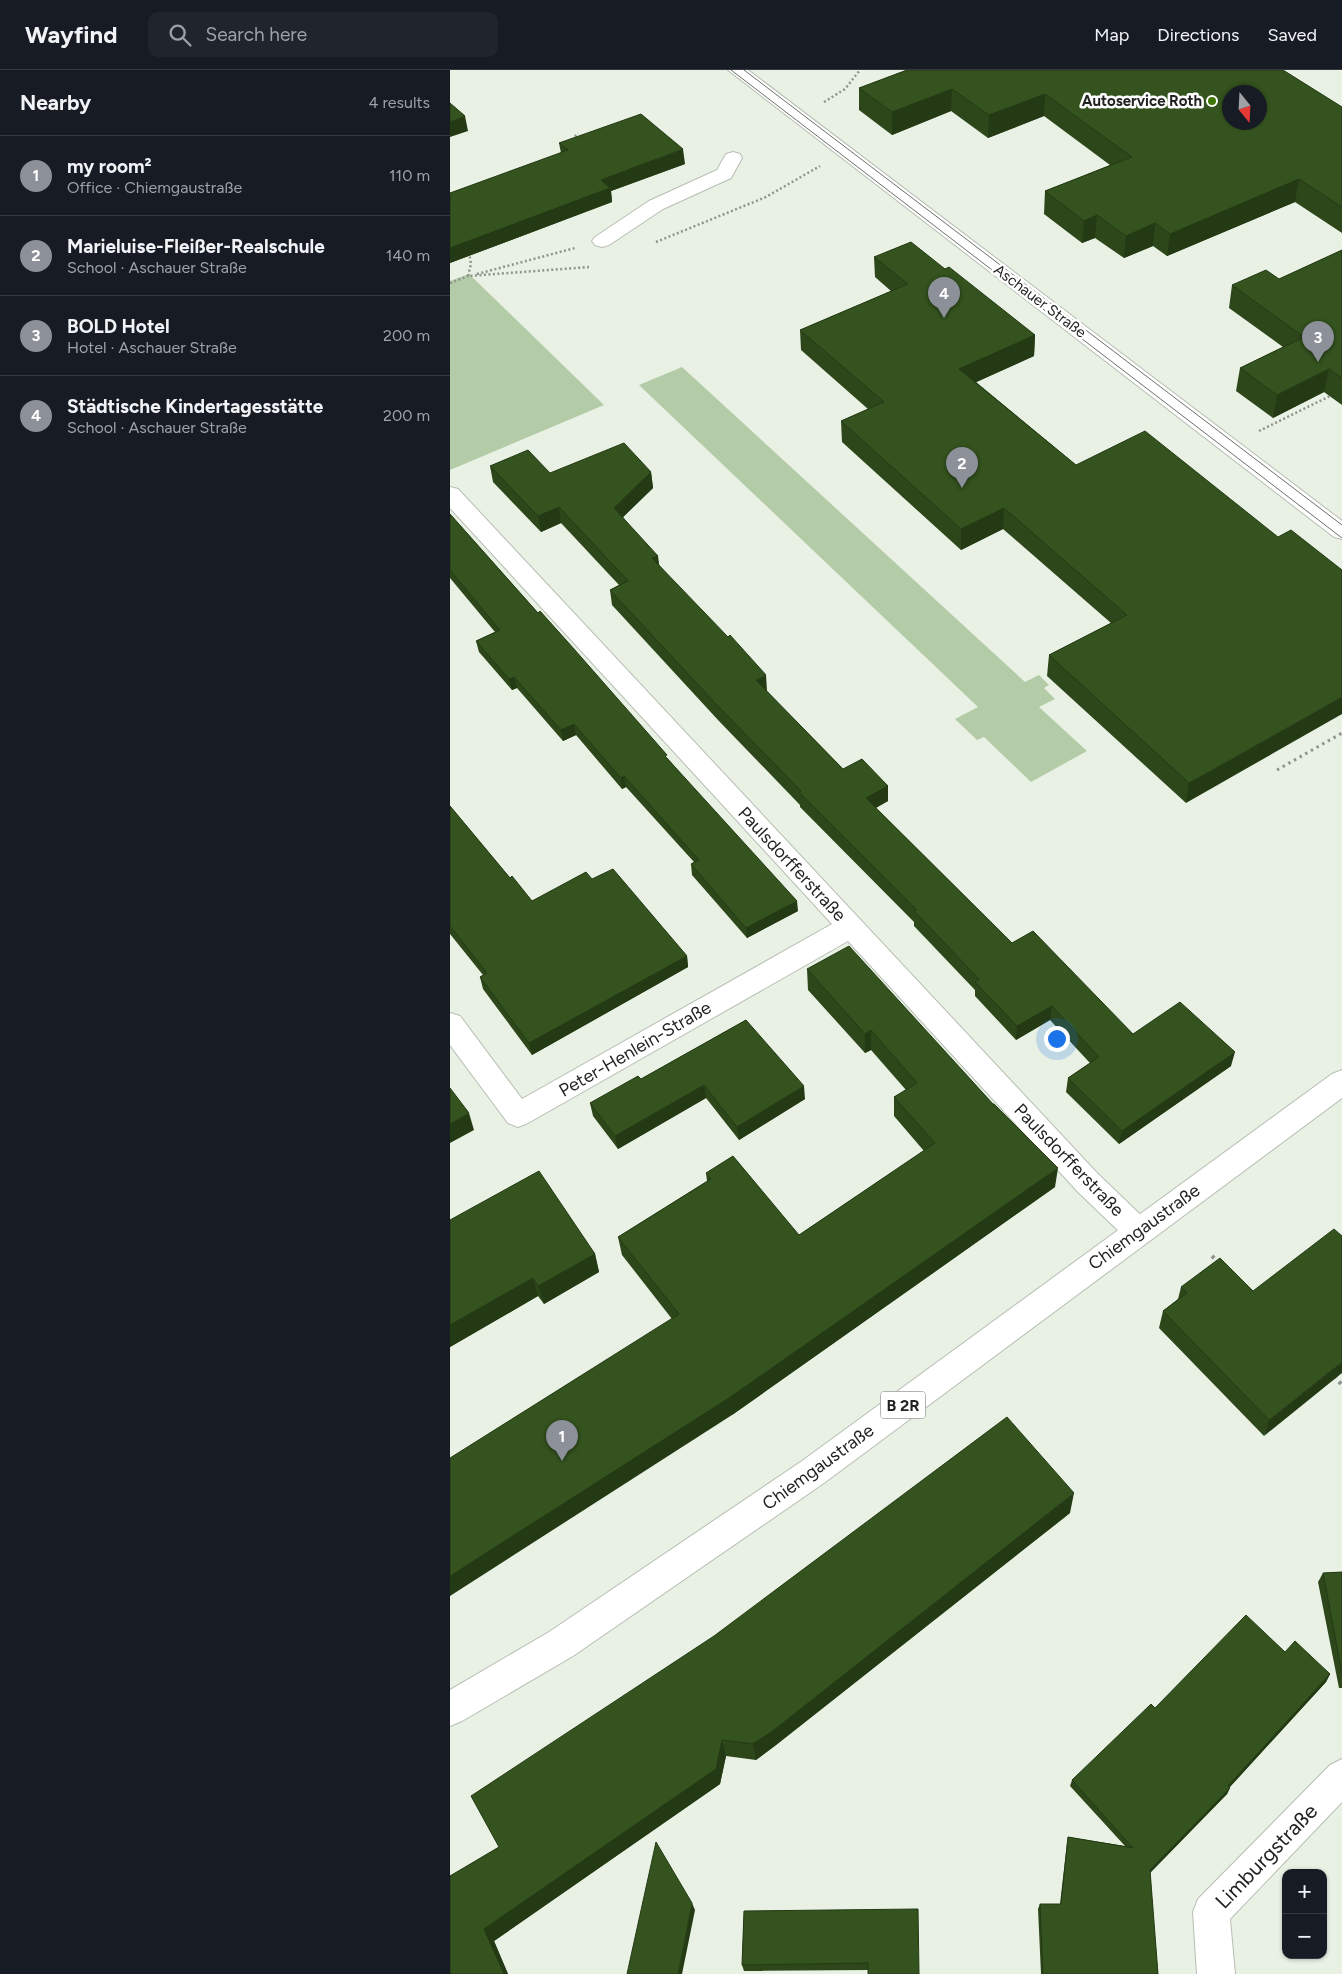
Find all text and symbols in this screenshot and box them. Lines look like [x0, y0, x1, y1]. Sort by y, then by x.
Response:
search box [148, 12, 498, 57]
text: Wayfind [25, 20, 118, 49]
icon: search [166, 21, 194, 49]
text: Search here [206, 23, 307, 46]
text: Map [1094, 24, 1129, 46]
text: Directions [1157, 24, 1239, 46]
text: Saved [1267, 24, 1317, 46]
north arrow [1222, 85, 1267, 130]
text: Nearby [20, 90, 91, 115]
place label: Autoservice Roth [1082, 92, 1202, 110]
text: 4 results [369, 93, 430, 112]
marker: Autoservice Roth [1206, 95, 1218, 107]
text: my room² [67, 155, 152, 178]
text: 1 [33, 166, 39, 185]
text: 110 m [389, 166, 430, 185]
text: Office · Chiemgaustraße [67, 178, 242, 197]
text: Marieluise-Fleißer-Realschule [67, 235, 325, 258]
text: 2 [31, 246, 41, 265]
text: 140 m [386, 246, 430, 265]
text: School · Aschauer Straße [67, 258, 247, 277]
street label: Aschauer Straße [990, 260, 1090, 342]
pin: 4 [928, 277, 960, 318]
text: BOLD Hotel [67, 315, 170, 338]
pin: 3 [1302, 321, 1334, 362]
text: 3 [32, 326, 40, 345]
text: 200 m [383, 326, 430, 345]
text: Hotel · Aschauer Straße [67, 338, 237, 357]
text: Städtische Kindertagesstätte [67, 395, 323, 418]
text: 4 [31, 406, 41, 425]
text: 200 m [383, 406, 430, 425]
text: School · Aschauer Straße [67, 418, 247, 437]
pin: 2 [946, 447, 978, 488]
street label: Paulsdorfferstraße [733, 802, 851, 926]
street label: Peter-Henlein-Straße [555, 996, 715, 1102]
your location [1044, 1026, 1070, 1052]
street label: Paulsdorfferstraße [1010, 1099, 1129, 1221]
street label: Chiemgaustraße [1084, 1179, 1204, 1275]
road number: B 2R [880, 1392, 926, 1418]
street label: Chiemgaustraße [758, 1419, 878, 1515]
pin: 1 [546, 1420, 578, 1461]
street label: Limburgstraße [1210, 1798, 1322, 1914]
map controls [1282, 1869, 1327, 1959]
button: + [1282, 1869, 1327, 1914]
button: − [1282, 1914, 1327, 1959]

